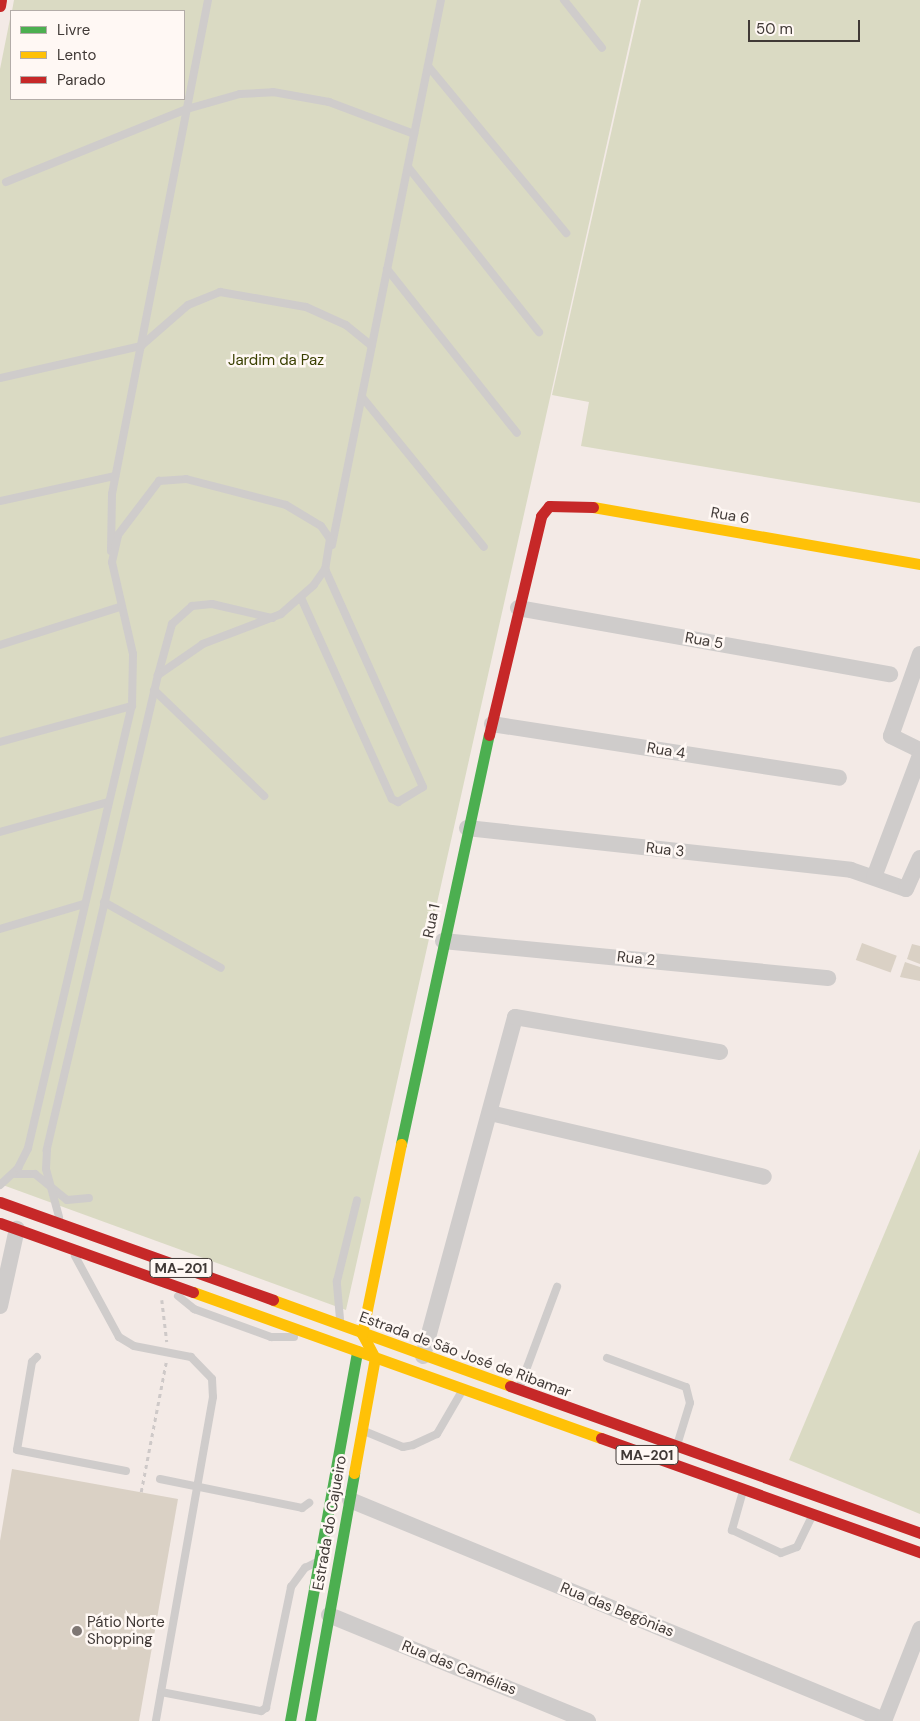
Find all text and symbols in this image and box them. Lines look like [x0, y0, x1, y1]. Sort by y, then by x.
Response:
legend [10, 10, 185, 100]
scale bar [750, 10, 862, 42]
text: 50 m [756, 19, 793, 39]
text: Livre [57, 20, 90, 40]
text: Lento [57, 45, 96, 65]
text: Parado [57, 70, 106, 90]
park label: Jardim da Paz [228, 352, 324, 370]
street label: Rua 6 [709, 504, 751, 528]
street label: Rua 5 [683, 629, 725, 653]
street label: Rua 4 [645, 739, 687, 763]
street label: Rua 3 [645, 839, 685, 861]
street label: Rua 1 [420, 902, 444, 940]
street label: Rua 2 [616, 948, 656, 970]
road number: MA-201 [148, 1256, 214, 1280]
street label: Estrada de São José de Ribamar [357, 1308, 573, 1402]
road number: MA-201 [614, 1444, 680, 1466]
street label: Estrada do Cajueiro [309, 1454, 351, 1592]
street label: Rua das Begônias [557, 1579, 677, 1641]
place label: Pátio Norte Shopping [87, 1613, 165, 1648]
marker: Pátio Norte Shopping [71, 1625, 83, 1637]
street label: Rua das Camélias [399, 1637, 519, 1699]

